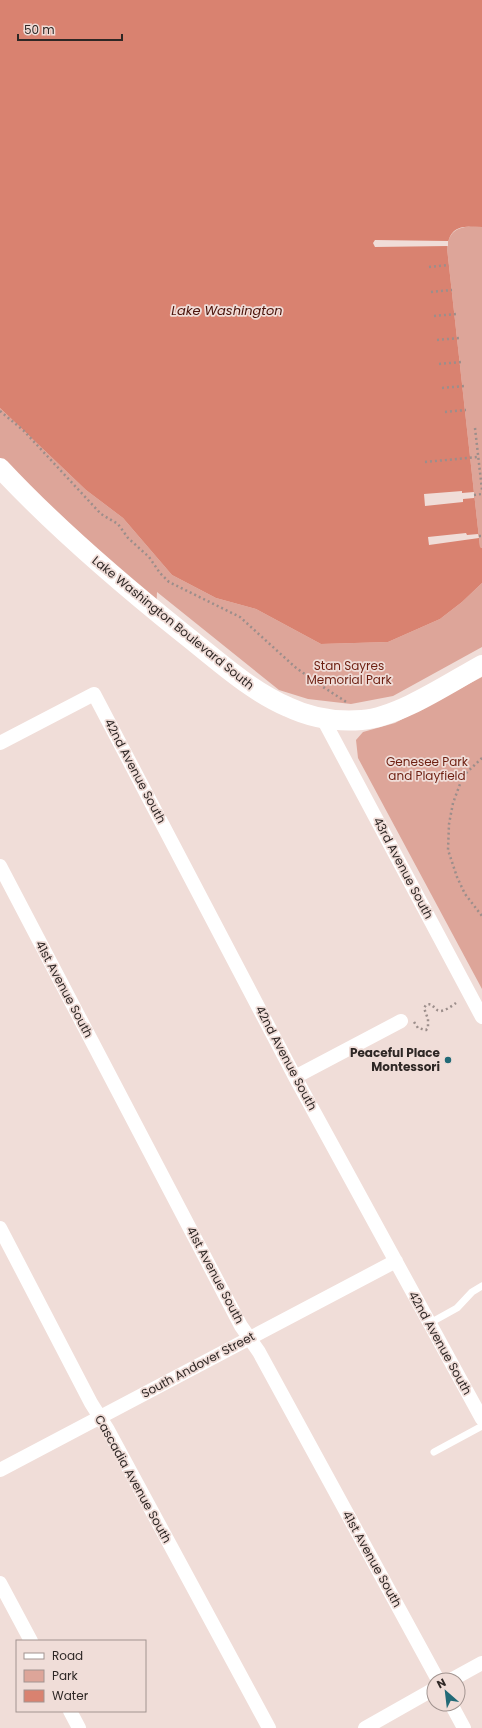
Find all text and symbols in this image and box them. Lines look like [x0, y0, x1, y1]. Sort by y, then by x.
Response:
scale bar [18, 16, 122, 42]
text: 50 m [24, 21, 55, 38]
water label: Lake Washington [171, 301, 283, 320]
street label: Lake Washington Boulevard South [89, 552, 258, 693]
park label: Stan Sayres Memorial Park [306, 657, 392, 688]
street label: 42nd Avenue South [101, 715, 170, 826]
park label: Genesee Park and Playfield [386, 753, 469, 784]
street label: 43rd Avenue South [369, 814, 438, 922]
street label: 41st Avenue South [32, 937, 97, 1040]
street label: 42nd Avenue South [252, 1002, 321, 1113]
place label: Peaceful Place Montessori [350, 1044, 441, 1075]
marker: Peaceful Place Montessori [443, 1055, 453, 1065]
street label: 41st Avenue South [183, 1223, 248, 1326]
street label: 42nd Avenue South [405, 1288, 476, 1398]
street label: South Andover Street [138, 1327, 257, 1402]
street label: Cascadia Avenue South [91, 1412, 176, 1546]
street label: 41st Avenue South [339, 1507, 406, 1610]
legend [16, 1640, 146, 1712]
text: Road [52, 1647, 83, 1664]
text: Park [52, 1667, 79, 1684]
north arrow [426, 1672, 466, 1712]
text: N [434, 1674, 449, 1692]
text: Water [52, 1687, 89, 1704]

